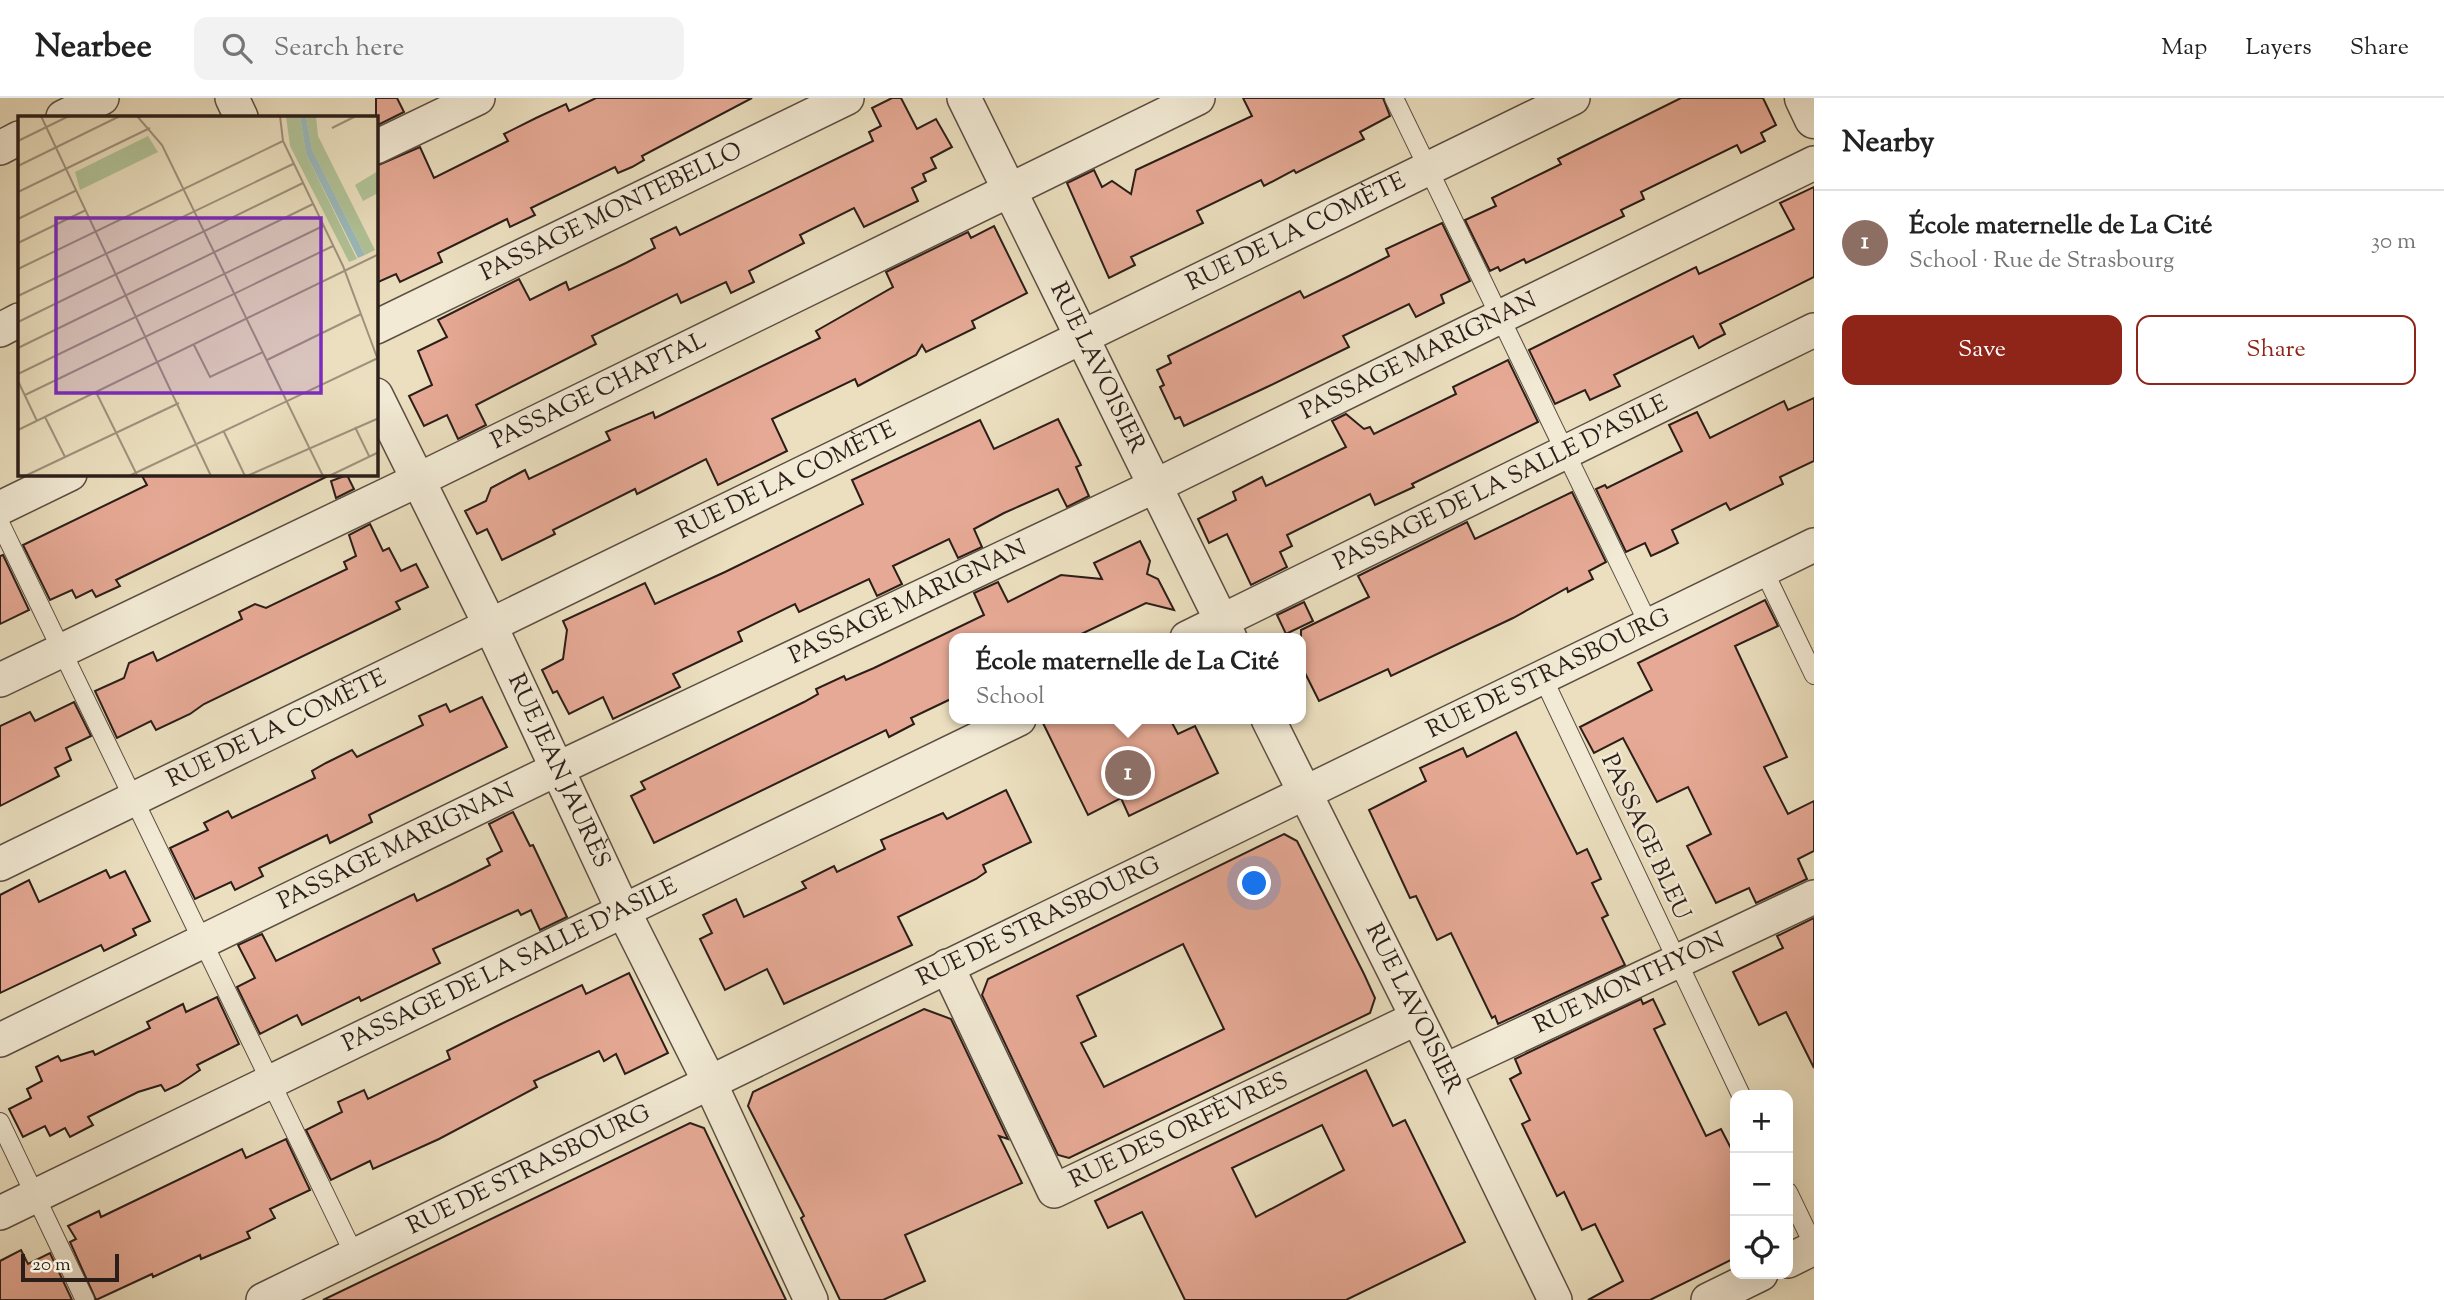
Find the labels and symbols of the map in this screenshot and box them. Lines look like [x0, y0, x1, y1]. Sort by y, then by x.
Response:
inset map [18, 116, 378, 476]
street label: PASSAGE MONTEBELLO [475, 134, 748, 291]
street label: RUE DE LA COMÈTE [1181, 165, 1412, 301]
street label: RUE LAVOISIER [1041, 277, 1154, 460]
street label: PASSAGE MARIGNAN [1295, 284, 1543, 429]
street label: PASSAGE CHAPTAL [486, 324, 713, 459]
street label: PASSAGE DE LA SALLE D'ASILE [1328, 387, 1674, 580]
street label: RUE DE LA COMÈTE [671, 413, 903, 549]
street label: PASSAGE MARIGNAN [784, 532, 1033, 674]
street label: RUE DE STRASBOURG [1421, 600, 1676, 748]
street label: RUE DE LA COMÈTE [161, 661, 393, 797]
street label: RUE JEAN JAURÈS [498, 668, 618, 874]
pin: 1 [1105, 747, 1151, 799]
street label: PASSAGE BLEU [1592, 748, 1699, 926]
street label: PASSAGE MARIGNAN [272, 775, 521, 919]
street label: RUE DE STRASBOURG [912, 849, 1166, 996]
your location [1237, 866, 1271, 900]
street label: PASSAGE DE LA SALLE D'ASILE [337, 870, 684, 1061]
street label: RUE LAVOISIER [1356, 918, 1470, 1101]
street label: RUE MONTHYON [1528, 924, 1731, 1043]
street label: RUE DES ORFÈVRES [1064, 1065, 1295, 1198]
street label: RUE DE STRASBOURG [402, 1097, 657, 1244]
scale bar [21, 1251, 119, 1283]

